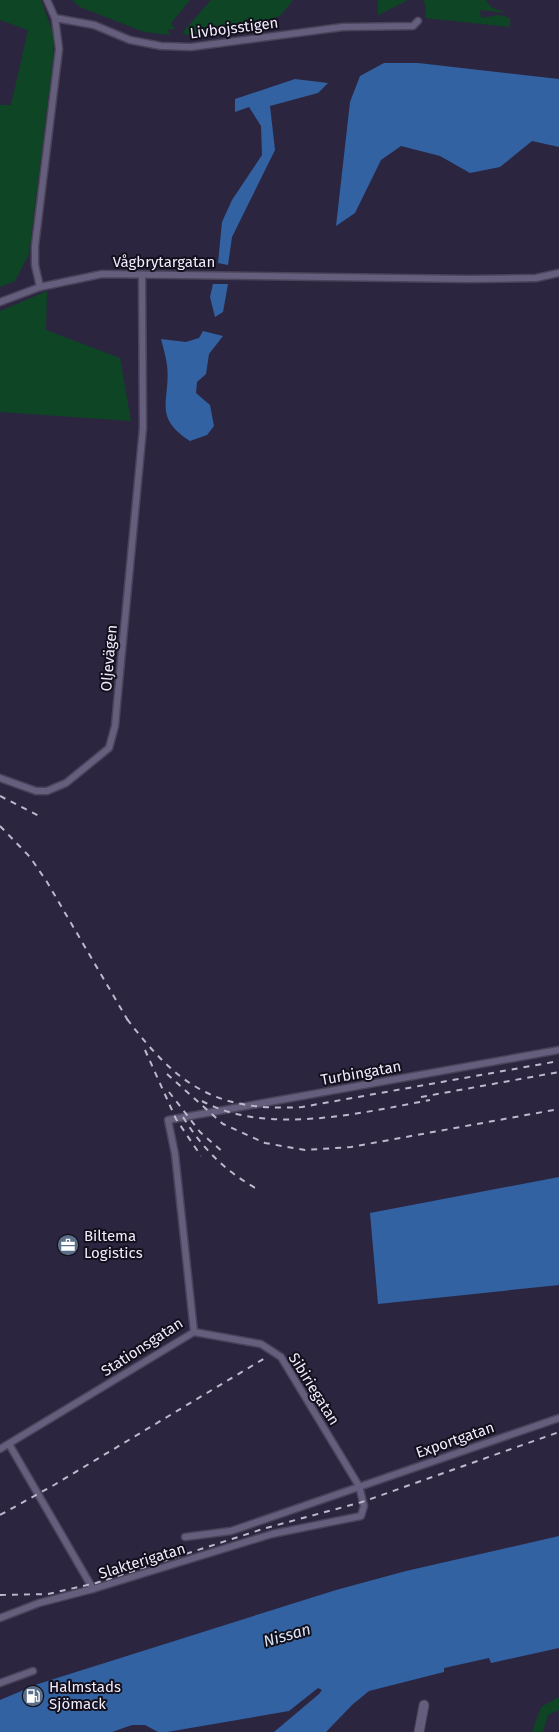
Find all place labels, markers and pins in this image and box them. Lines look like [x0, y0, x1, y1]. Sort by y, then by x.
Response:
place label: Biltema Logistics [84, 1227, 143, 1262]
office icon: Biltema Logistics [56, 1233, 80, 1257]
place label: Halmstads Sjömack [49, 1678, 121, 1713]
fuel station icon: Halmstads Sjömack [21, 1684, 45, 1708]

